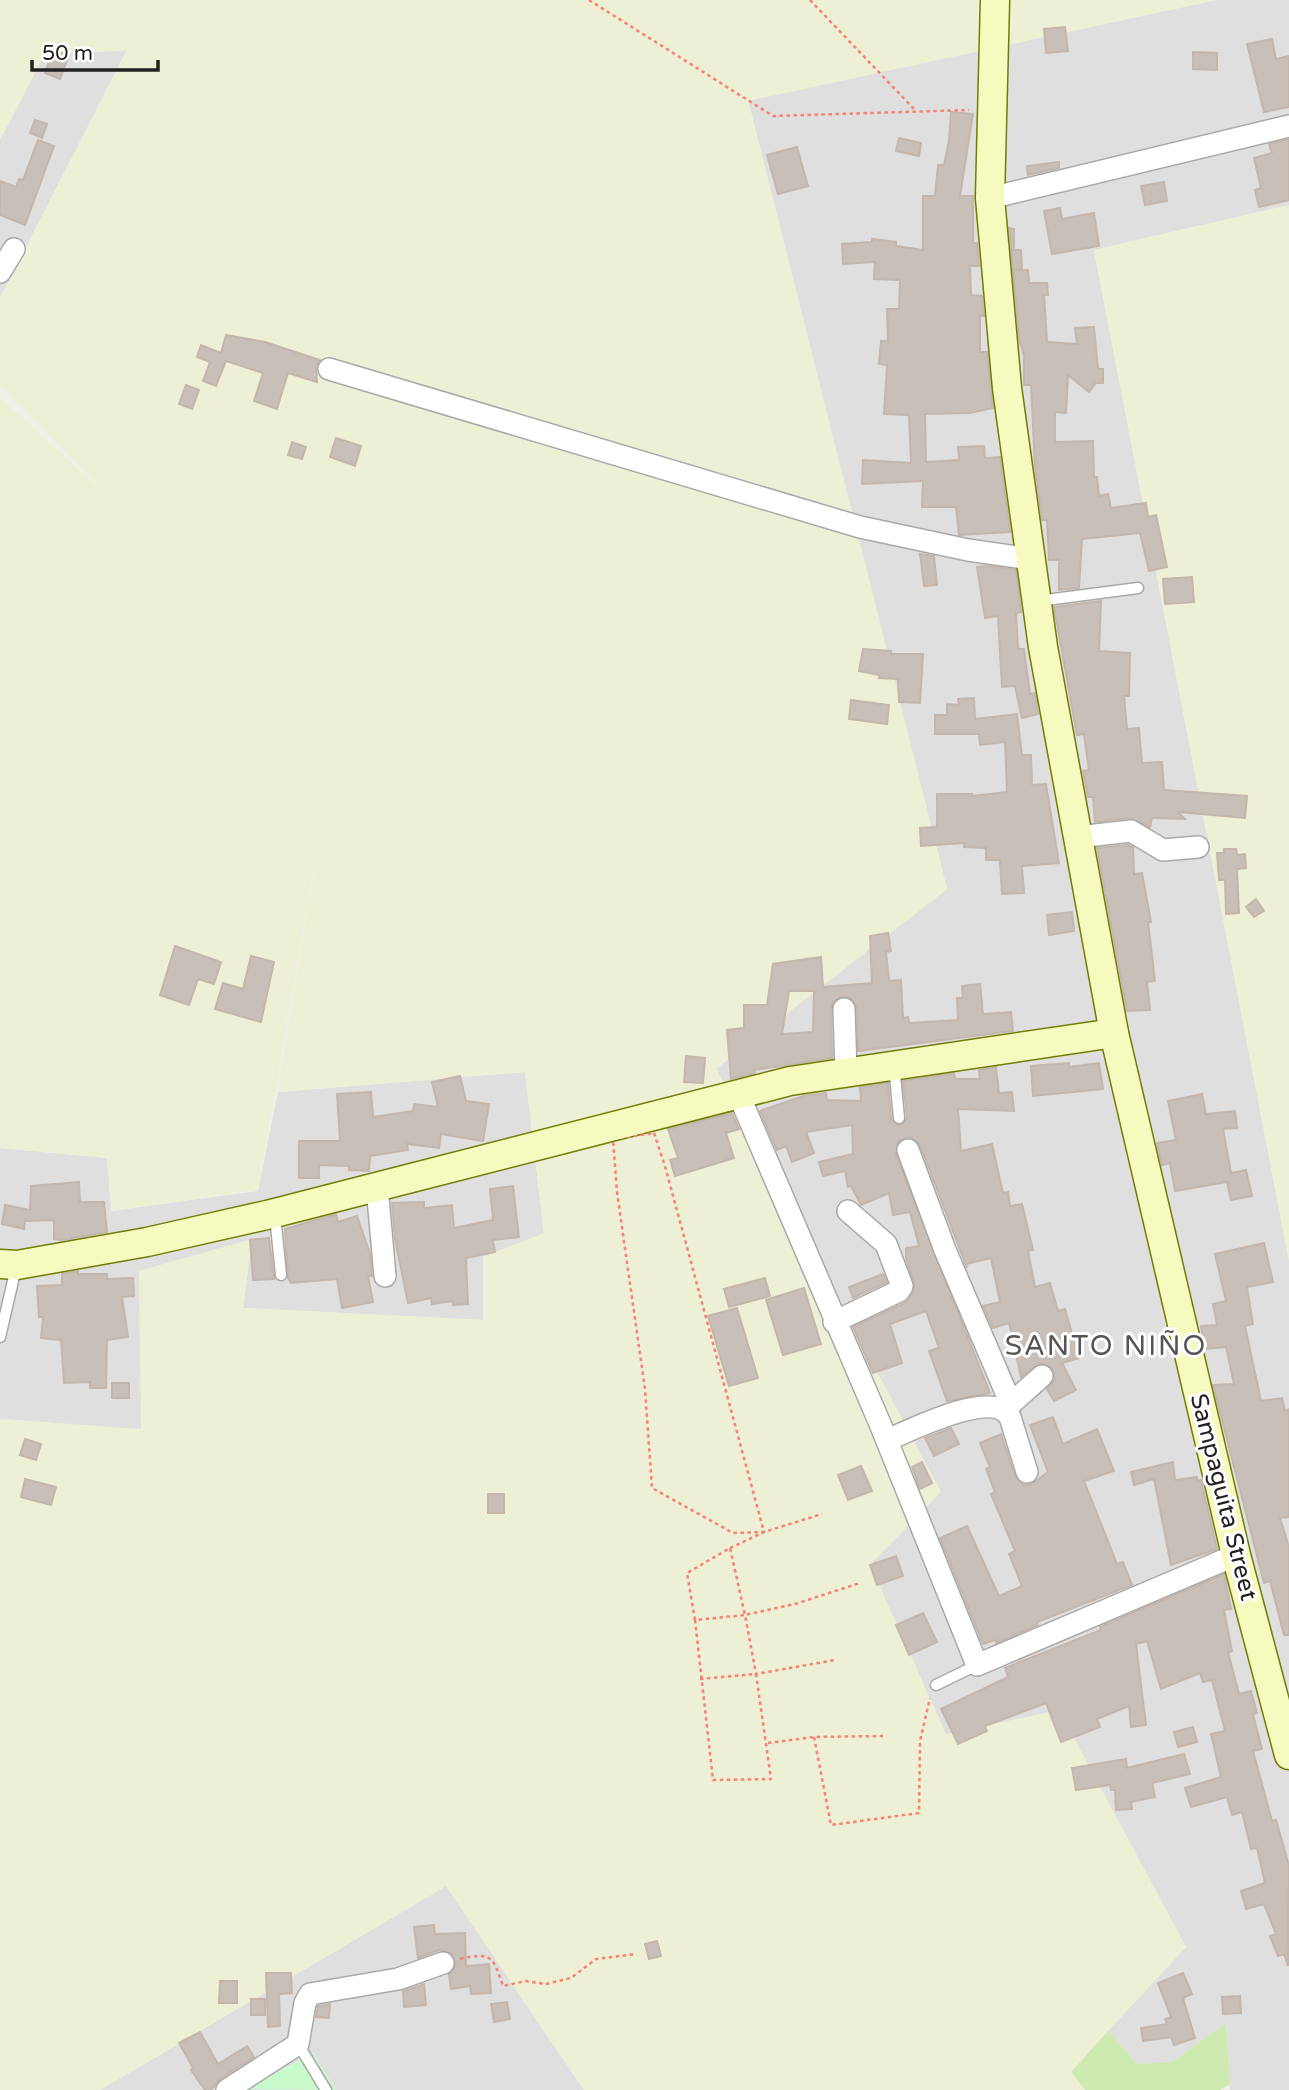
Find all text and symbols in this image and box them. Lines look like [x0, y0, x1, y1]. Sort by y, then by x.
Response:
scale bar [32, 28, 158, 72]
text: 50 m [42, 41, 93, 66]
district label: SANTO NIÑO [1005, 1329, 1207, 1363]
street label: Sampaguita Street [1184, 1391, 1263, 1604]

